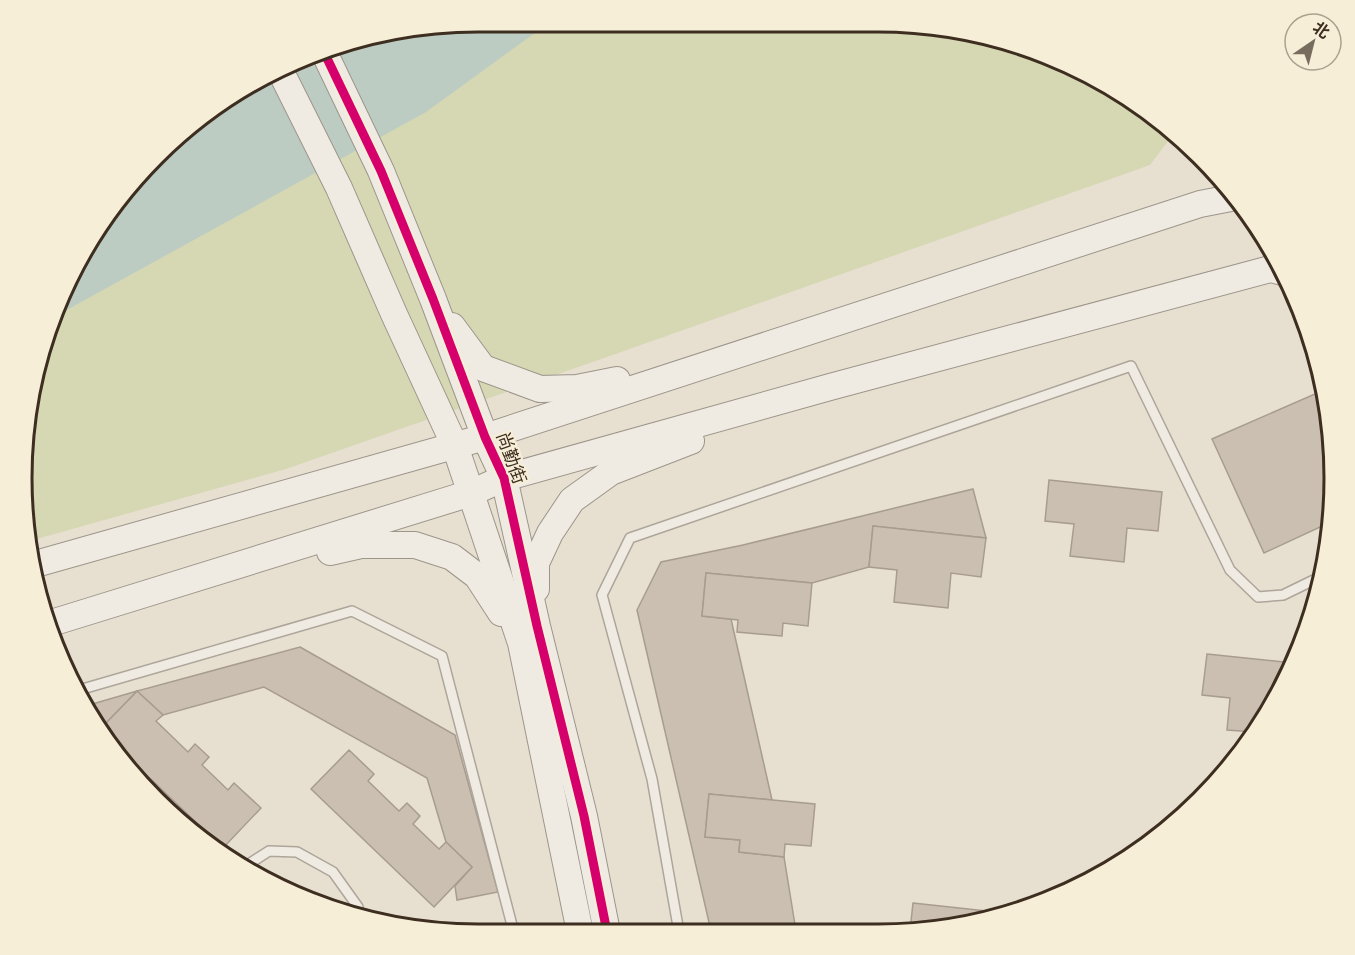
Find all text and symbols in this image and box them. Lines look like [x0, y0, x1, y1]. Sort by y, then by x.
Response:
north arrow [1283, 12, 1343, 72]
text: 北 [1309, 17, 1334, 42]
street label: 尚勤街 [491, 429, 531, 487]

